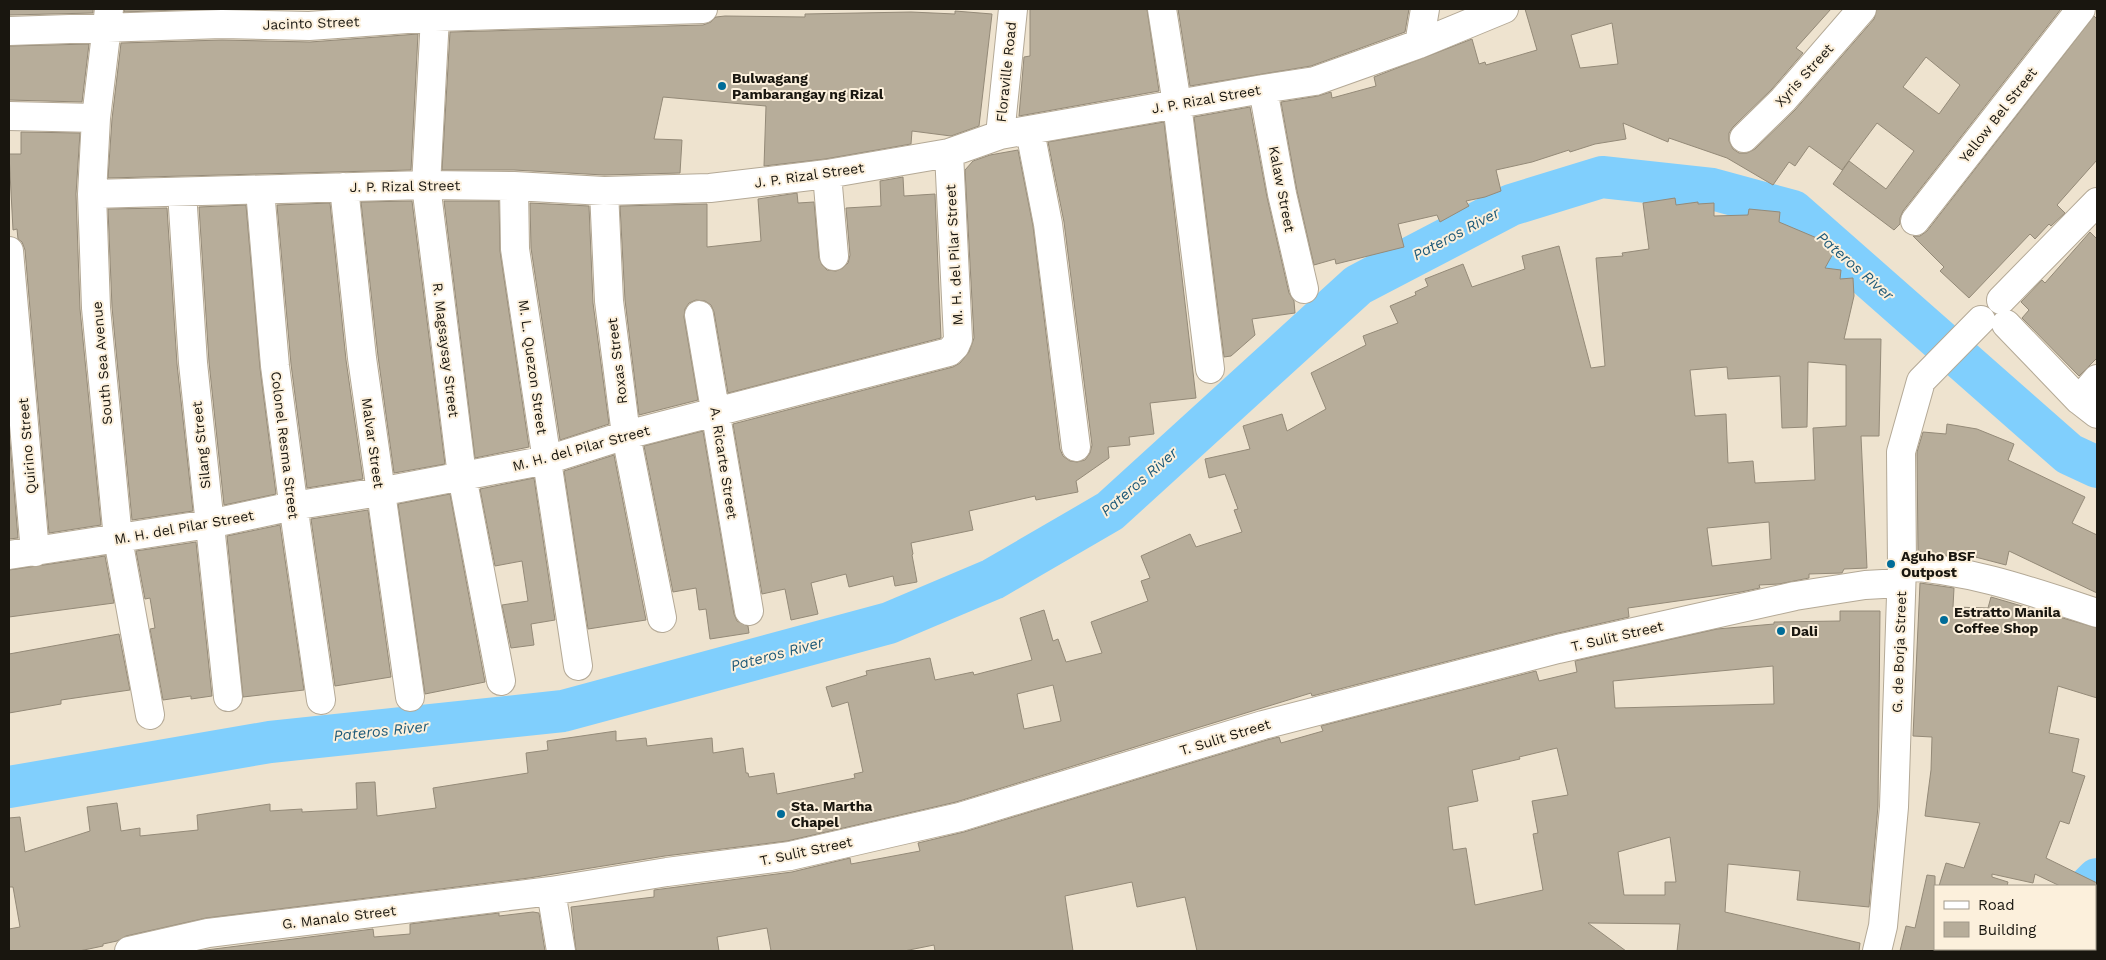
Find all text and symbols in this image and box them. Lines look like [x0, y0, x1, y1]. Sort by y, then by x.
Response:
street label: Jacinto Street [262, 13, 360, 33]
street label: Floraville Road [993, 21, 1019, 123]
street label: Xyris Street [1772, 40, 1836, 110]
street label: Yellow Bel Street [1956, 64, 2040, 166]
place label: Bulwagang Pambarangay ng Rizal [732, 70, 884, 102]
marker: Bulwagang Pambarangay ng Rizal [716, 80, 728, 92]
street label: J. P. Rizal Street [1150, 82, 1262, 116]
street label: Kalaw Street [1266, 145, 1298, 233]
street label: J. P. Rizal Street [753, 159, 865, 191]
street label: J. P. Rizal Street [350, 177, 461, 195]
street label: M. H. del Pilar Street [942, 184, 966, 326]
water label: Pateros River [1410, 203, 1503, 264]
water label: Pateros River [1813, 228, 1898, 305]
street label: R. Magsaysay Street [430, 282, 462, 418]
street label: M. L. Quezon Street [516, 299, 550, 436]
street label: South Sea Avenue [89, 301, 115, 425]
street label: Roxas Street [604, 317, 630, 405]
street label: Colonel Resma Street [268, 370, 302, 520]
street label: Quirino Street [15, 397, 39, 495]
street label: Malvar Street [359, 397, 387, 489]
street label: Silang Street [188, 400, 214, 490]
street label: A. Ricarte Street [707, 406, 741, 520]
street label: M. H. del Pilar Street [511, 422, 651, 474]
water label: Pateros River [1097, 443, 1182, 520]
street label: M. H. del Pilar Street [113, 507, 255, 547]
place label: Aguho BSF Outpost [1901, 548, 1976, 580]
marker: Aguho BSF Outpost [1885, 558, 1897, 570]
street label: G. de Borja Street [1889, 591, 1909, 713]
place label: Estratto Manila Coffee Shop [1954, 604, 2062, 636]
marker: Estratto Manila Coffee Shop [1938, 614, 1950, 626]
street label: T. Sulit Street [1569, 618, 1665, 654]
place label: Dali [1791, 623, 1818, 639]
marker: Dali [1775, 625, 1787, 637]
water label: Pateros River [729, 633, 827, 675]
street label: T. Sulit Street [1178, 716, 1272, 758]
water label: Pateros River [333, 717, 431, 745]
place label: Sta. Martha Chapel [791, 798, 873, 830]
marker: Sta. Martha Chapel [775, 808, 787, 820]
street label: T. Sulit Street [758, 833, 854, 869]
legend [1934, 885, 2096, 950]
text: Road [1978, 896, 2015, 914]
street label: G. Manalo Street [281, 902, 397, 932]
text: Building [1978, 921, 2036, 939]

